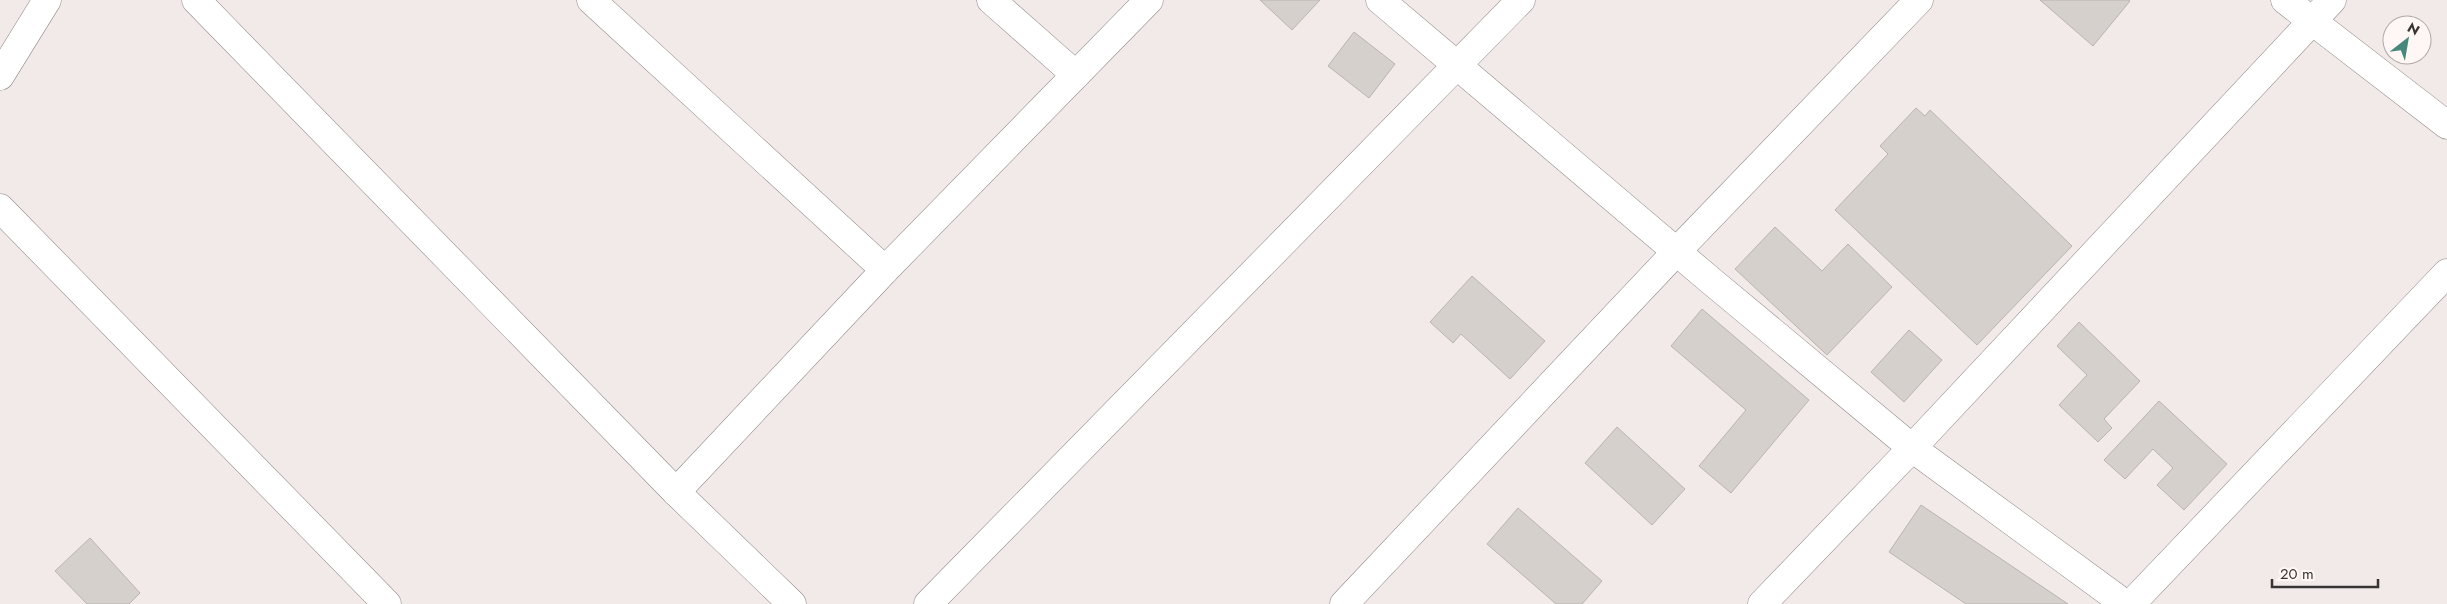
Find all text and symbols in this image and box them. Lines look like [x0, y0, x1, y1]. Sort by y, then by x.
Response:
north arrow [2382, 15, 2432, 65]
text: N [2404, 17, 2424, 40]
scale bar [2272, 556, 2378, 588]
text: 20 m [2280, 563, 2314, 585]

